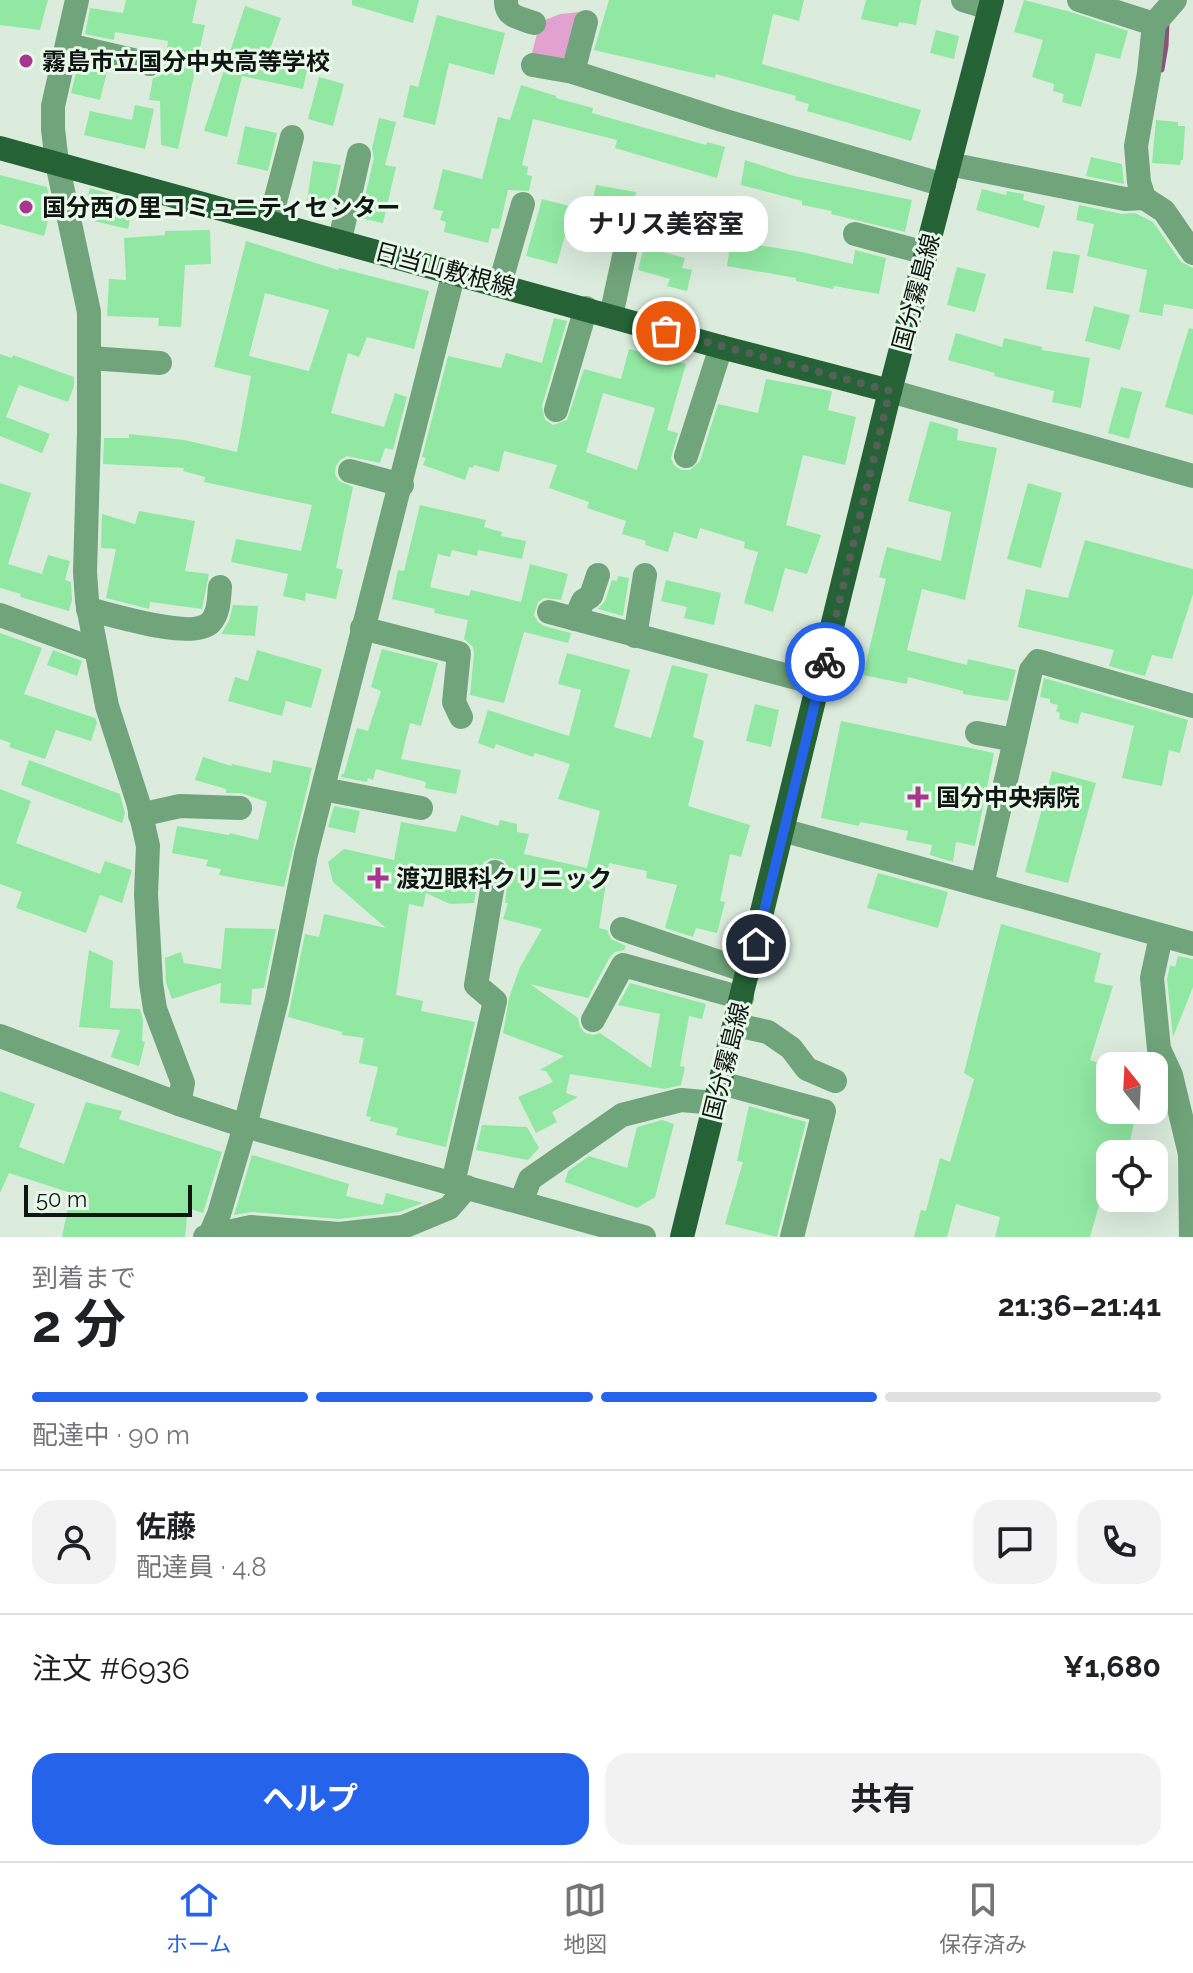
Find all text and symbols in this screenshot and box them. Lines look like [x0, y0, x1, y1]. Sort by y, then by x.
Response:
place label: 霧島市立国分中央高等学校 [42, 47, 330, 76]
marker: 霧島市立国分中央高等学校 [17, 52, 35, 70]
place label: 国分西の里コミュニティセンター [42, 193, 401, 222]
callout: ナリス美容室 [564, 195, 768, 251]
marker: 国分西の里コミュニティセンター [17, 198, 35, 216]
text: ナリス美容室 [588, 209, 744, 239]
street label: 国分霧島線 [886, 230, 946, 354]
street label: 日当山敷根線 [372, 236, 518, 302]
pin [632, 297, 700, 365]
icon: bag [644, 309, 688, 353]
courier [785, 622, 865, 702]
icon: bike [803, 640, 847, 684]
place label: 国分中央病院 [936, 783, 1080, 812]
marker: 国分中央病院 [907, 786, 929, 808]
place label: 渡辺眼科クリニック [396, 864, 612, 893]
marker: 渡辺眼科クリニック [367, 867, 389, 889]
pin [722, 910, 790, 978]
icon: home [734, 922, 778, 966]
street label: 国分霧島線 [697, 999, 755, 1123]
north arrow [1096, 1052, 1168, 1124]
map controls [1096, 1052, 1168, 1212]
button: locate [1096, 1140, 1168, 1212]
scale bar [24, 1181, 192, 1217]
text: 50 m [36, 1186, 87, 1212]
text: 到着まで [32, 1263, 136, 1293]
text: 21:36–21:41 [998, 1288, 1161, 1323]
text: 2 分 [32, 1293, 126, 1354]
text: 配達中 · 90 m [32, 1420, 190, 1450]
button: person [32, 1500, 116, 1584]
button: chat [973, 1500, 1057, 1584]
button: phone [1077, 1500, 1161, 1584]
text: 佐藤 [136, 1509, 196, 1544]
text: 配達員 · 4.8 [136, 1552, 267, 1582]
text: ¥1,680 [1063, 1649, 1161, 1684]
text: 注文 #6936 [32, 1651, 190, 1686]
button: ヘルプ [32, 1753, 589, 1845]
button: 共有 [605, 1753, 1161, 1845]
tab: ホーム [166, 1878, 231, 1958]
tab: 地図 [563, 1878, 607, 1958]
tab: 保存済み [939, 1878, 1027, 1958]

